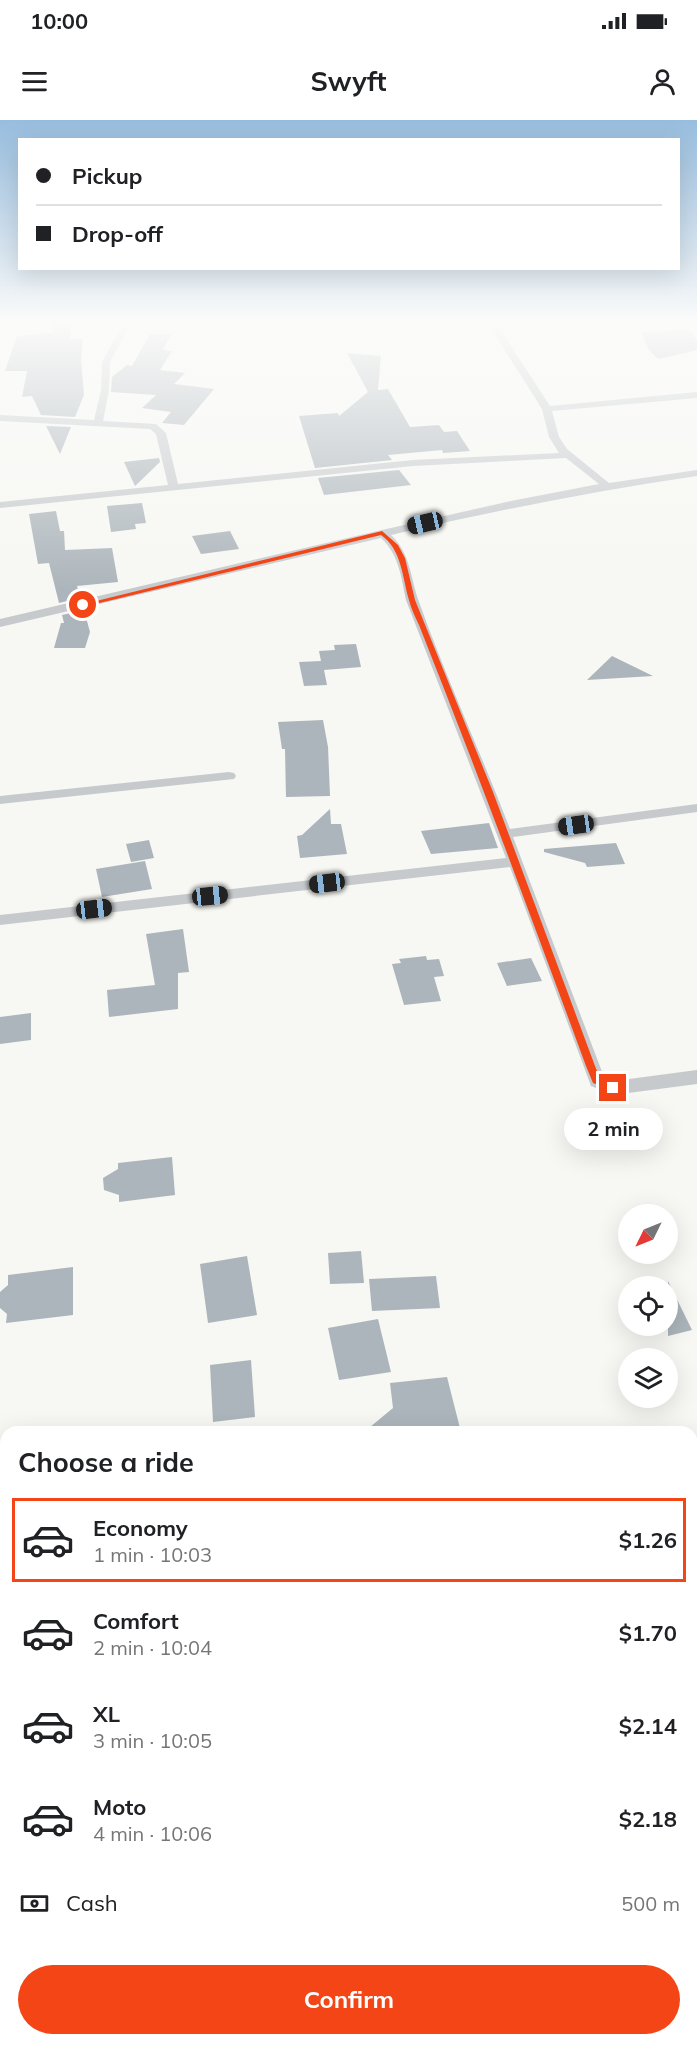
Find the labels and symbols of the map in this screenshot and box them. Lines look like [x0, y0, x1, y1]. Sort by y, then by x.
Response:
car [405, 510, 445, 536]
route start [69, 591, 96, 618]
car [557, 814, 595, 836]
car [308, 872, 346, 894]
car [191, 885, 229, 907]
car [75, 898, 113, 920]
route end [599, 1074, 626, 1101]
callout: 2 min [564, 1109, 662, 1151]
north arrow [618, 1204, 678, 1264]

